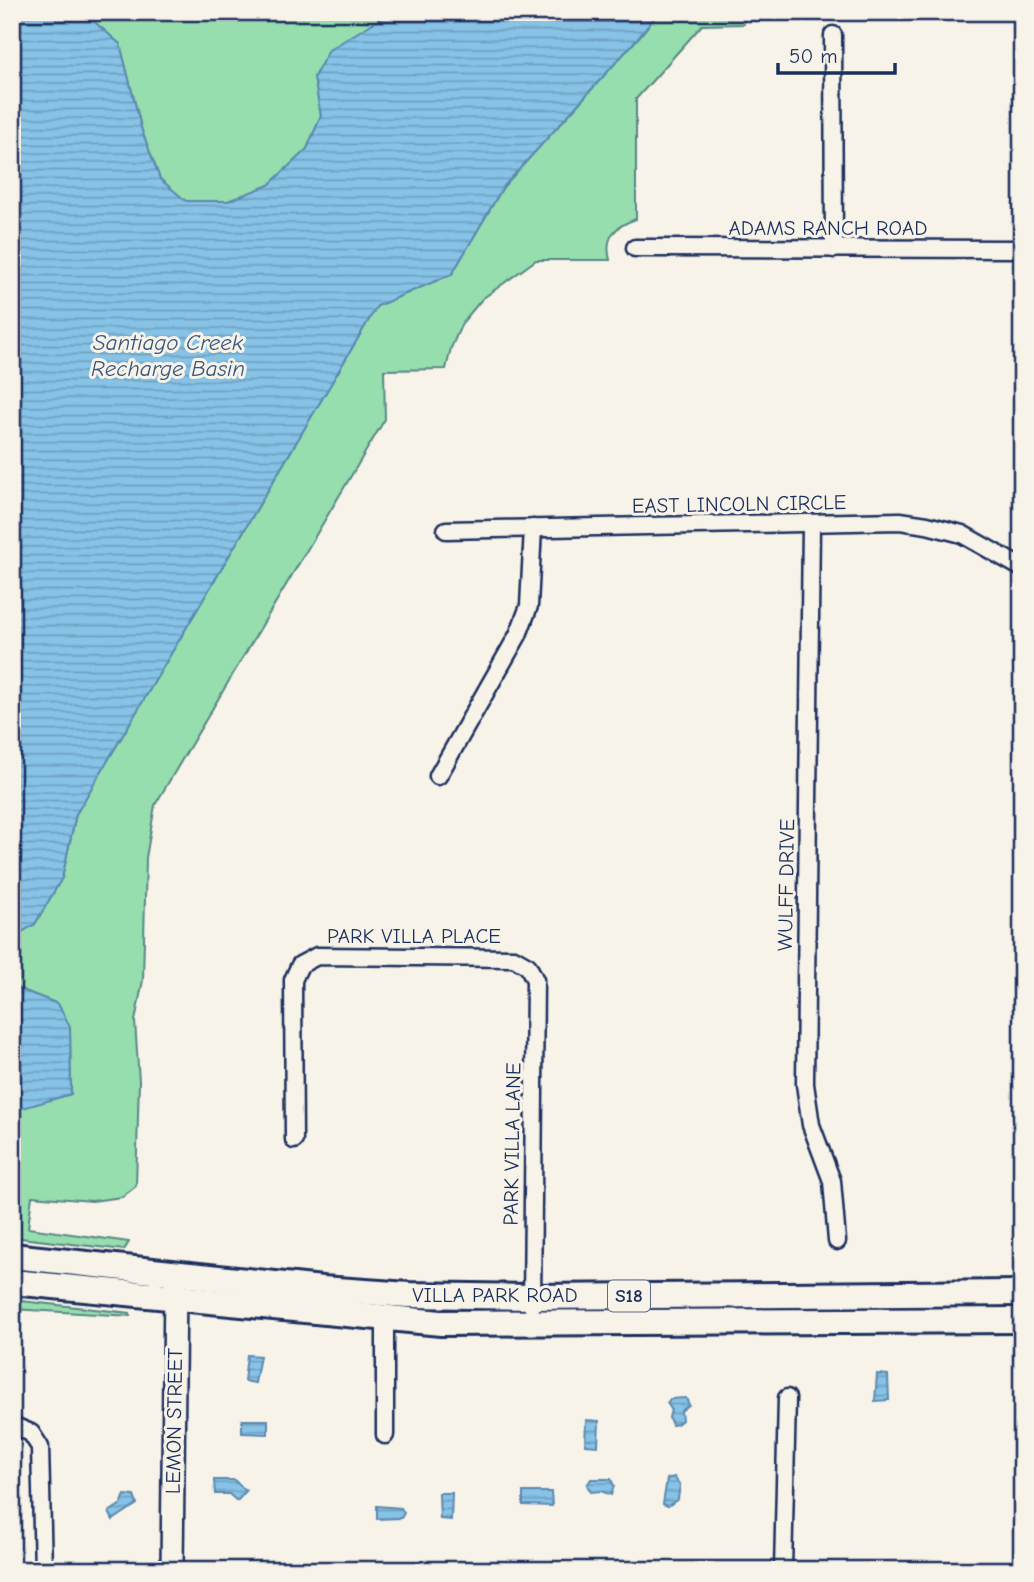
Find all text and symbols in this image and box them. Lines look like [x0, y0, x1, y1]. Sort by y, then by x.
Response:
scale bar [778, 32, 896, 76]
text: 50 m [789, 44, 838, 68]
street label: ADAMS RANCH ROAD [729, 216, 927, 240]
water label: Santiago Creek Recharge Basin [91, 329, 245, 382]
street label: EAST LINCOLN CIRCLE [632, 490, 846, 518]
street label: WULFF DRIVE [773, 819, 799, 951]
street label: PARK VILLA PLACE [327, 924, 501, 948]
street label: PARK VILLA LANE [499, 1062, 525, 1226]
road number: S18 [608, 1280, 650, 1312]
street label: VILLA PARK ROAD [412, 1283, 578, 1307]
street label: LEMON STREET [161, 1348, 187, 1494]

